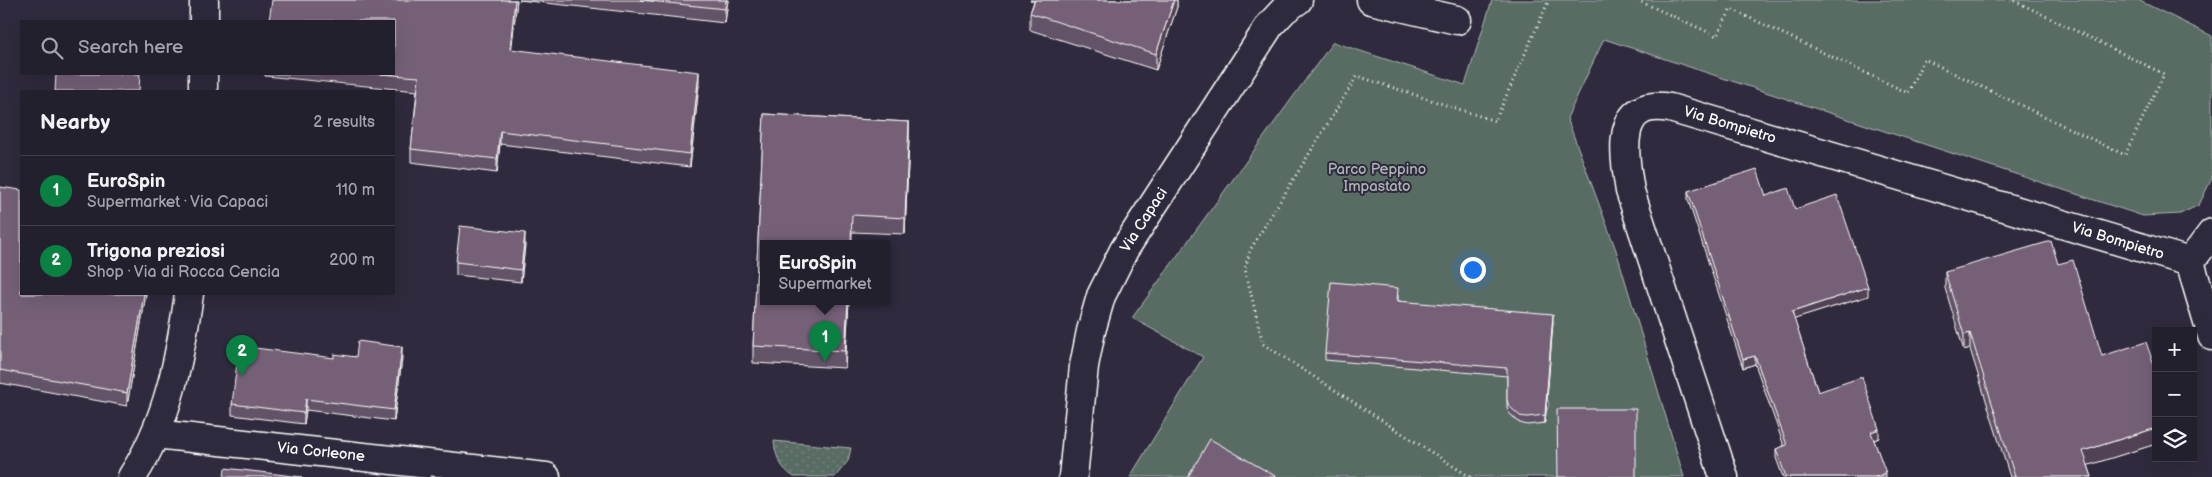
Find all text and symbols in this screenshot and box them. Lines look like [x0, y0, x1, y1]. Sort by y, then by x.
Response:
search box [20, 20, 395, 75]
icon: search [38, 34, 66, 62]
text: Search here [78, 36, 183, 59]
street label: Via Bompietro [1681, 102, 1779, 148]
text: Nearby [40, 110, 110, 135]
text: 2 results [313, 113, 375, 132]
park label: Parco Peppino Impastato [1328, 160, 1426, 196]
text: EuroSpin [87, 170, 165, 193]
text: 1 [53, 181, 59, 200]
text: 110 m [336, 181, 375, 200]
street label: Via Capaci [1116, 184, 1172, 256]
text: Supermarket · Via Capaci [87, 193, 268, 212]
street label: Via Bompietro [2069, 218, 2167, 264]
text: Trigona preziosi [87, 240, 225, 263]
popup [760, 240, 890, 305]
text: 2 [51, 251, 61, 270]
text: 200 m [329, 251, 375, 270]
text: EuroSpin [778, 252, 857, 275]
your location [1460, 257, 1486, 283]
text: Shop · Via di Rocca Cencia [87, 263, 280, 282]
text: Supermarket [778, 275, 872, 294]
pin: 1 [809, 321, 841, 362]
map controls [2152, 327, 2197, 462]
button: + [2152, 327, 2197, 372]
pin: 2 [226, 335, 258, 376]
button: − [2152, 372, 2197, 417]
button: layers [2152, 417, 2197, 462]
street label: Via Corleone [276, 438, 366, 466]

